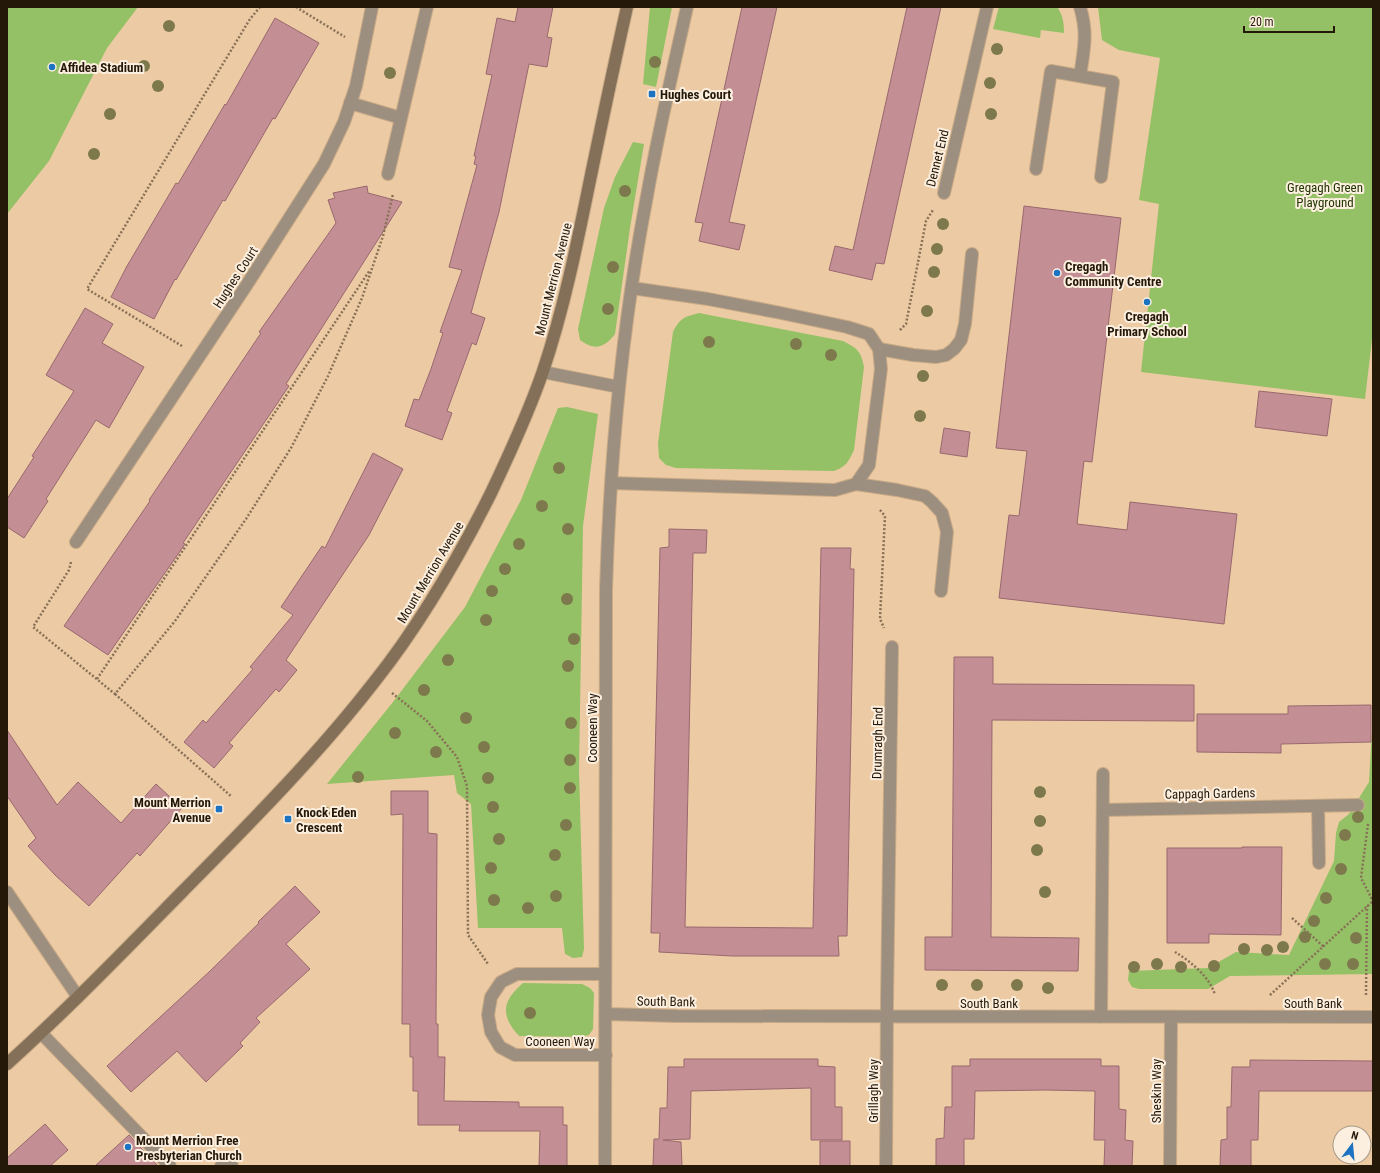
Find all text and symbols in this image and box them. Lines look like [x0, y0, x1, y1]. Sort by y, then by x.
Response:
scale bar [1244, 8, 1334, 34]
text: 20 m [1250, 15, 1274, 29]
place label: Affidea Stadium [60, 60, 143, 75]
marker: Affidea Stadium [47, 62, 57, 72]
place label: Hughes Court [660, 87, 731, 102]
marker: Hughes Court [647, 89, 657, 99]
street label: Dennet End [923, 128, 952, 188]
park label: Gregagh Green Playground [1287, 180, 1363, 210]
street label: Mount Merrion Avenue [532, 221, 575, 337]
street label: Hughes Court [210, 244, 261, 311]
place label: Cregagh Community Centre [1065, 259, 1161, 289]
marker: Cregagh Community Centre [1052, 268, 1062, 278]
marker: Cregagh Primary School [1142, 297, 1152, 307]
place label: Cregagh Primary School [1107, 309, 1187, 339]
street label: Mount Merrion Avenue [394, 519, 467, 626]
street label: Cooneen Way [585, 693, 600, 763]
street label: Drumragh End [869, 707, 886, 779]
street label: Cappagh Gardens [1164, 785, 1256, 802]
place label: Mount Merrion Avenue [134, 795, 211, 825]
marker: Mount Merrion Avenue [214, 804, 224, 814]
place label: Knock Eden Crescent [296, 805, 357, 835]
marker: Knock Eden Crescent [283, 814, 293, 824]
street label: South Bank [637, 993, 695, 1010]
street label: South Bank [960, 996, 1018, 1011]
street label: South Bank [1284, 996, 1342, 1011]
street label: Cooneen Way [525, 1034, 595, 1049]
street label: Sheskin Way [1149, 1058, 1164, 1123]
street label: Grillagh Way [866, 1059, 881, 1123]
north arrow [1332, 1125, 1372, 1165]
text: N [1350, 1129, 1360, 1143]
place label: Mount Merrion Free Presbyterian Church [136, 1133, 242, 1163]
marker: Mount Merrion Free Presbyterian Church [123, 1142, 133, 1152]

